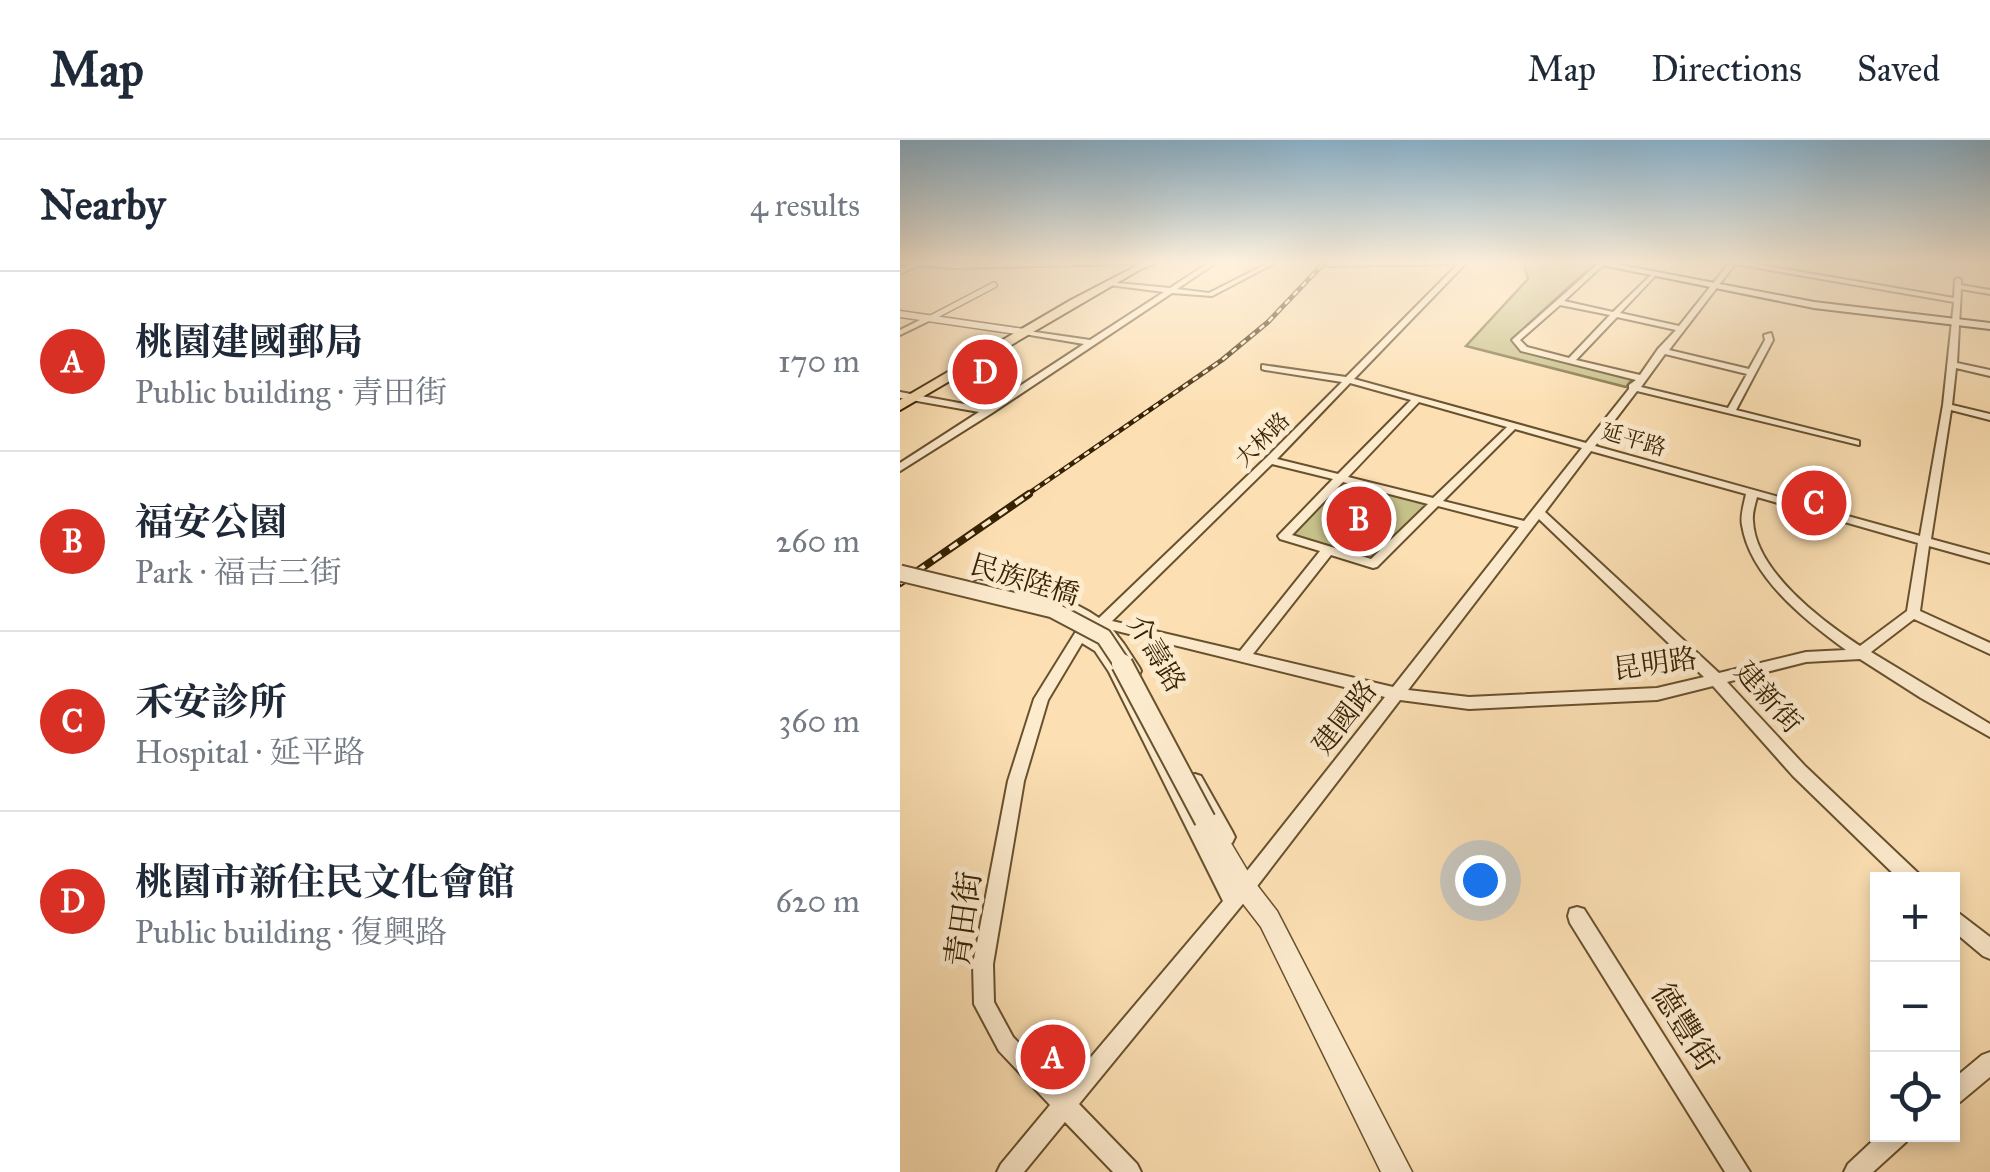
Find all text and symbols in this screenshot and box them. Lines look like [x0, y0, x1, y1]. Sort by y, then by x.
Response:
text: Map [50, 40, 144, 99]
text: Map [1528, 48, 1596, 91]
text: Directions [1651, 48, 1802, 91]
text: Saved [1857, 48, 1940, 91]
text: Nearby [40, 179, 165, 231]
text: 4 results [750, 186, 860, 225]
text: 桃園建國郵局 [135, 319, 363, 365]
pin: D [952, 334, 1018, 410]
text: A [62, 342, 83, 381]
text: 170 m [778, 342, 860, 381]
text: Public building · 青田街 [135, 373, 447, 412]
street label: 大林路 [1229, 406, 1295, 472]
street label: 延平路 [1598, 417, 1669, 462]
pin: C [1782, 466, 1846, 540]
pin: B [1326, 482, 1392, 556]
text: 福安公園 [135, 499, 287, 545]
text: B [62, 522, 83, 561]
text: 260 m [775, 522, 860, 561]
street label: 民族陸橋 [966, 546, 1084, 613]
text: Park · 福吉三街 [135, 553, 342, 592]
street label: 介壽路 [1120, 608, 1193, 698]
street label: 昆明路 [1611, 640, 1699, 687]
street label: 建新街 [1728, 654, 1810, 740]
street label: 建國路 [1305, 673, 1384, 761]
text: 禾安診所 [135, 679, 287, 725]
text: C [62, 702, 83, 741]
text: 360 m [778, 702, 860, 741]
text: Hospital · 延平路 [135, 733, 365, 772]
your location [1455, 855, 1506, 906]
text: 桃園市新住民文化會館 [135, 859, 515, 905]
street label: 青田街 [938, 869, 989, 969]
map controls [1870, 872, 1960, 1142]
button: + [1870, 872, 1960, 962]
text: D [60, 882, 85, 921]
text: 620 m [775, 882, 860, 921]
text: Public building · 復興路 [135, 913, 447, 952]
button: − [1870, 962, 1960, 1052]
street label: 德豐街 [1643, 976, 1727, 1078]
pin: A [1020, 1020, 1086, 1094]
button: locate [1870, 1052, 1960, 1142]

